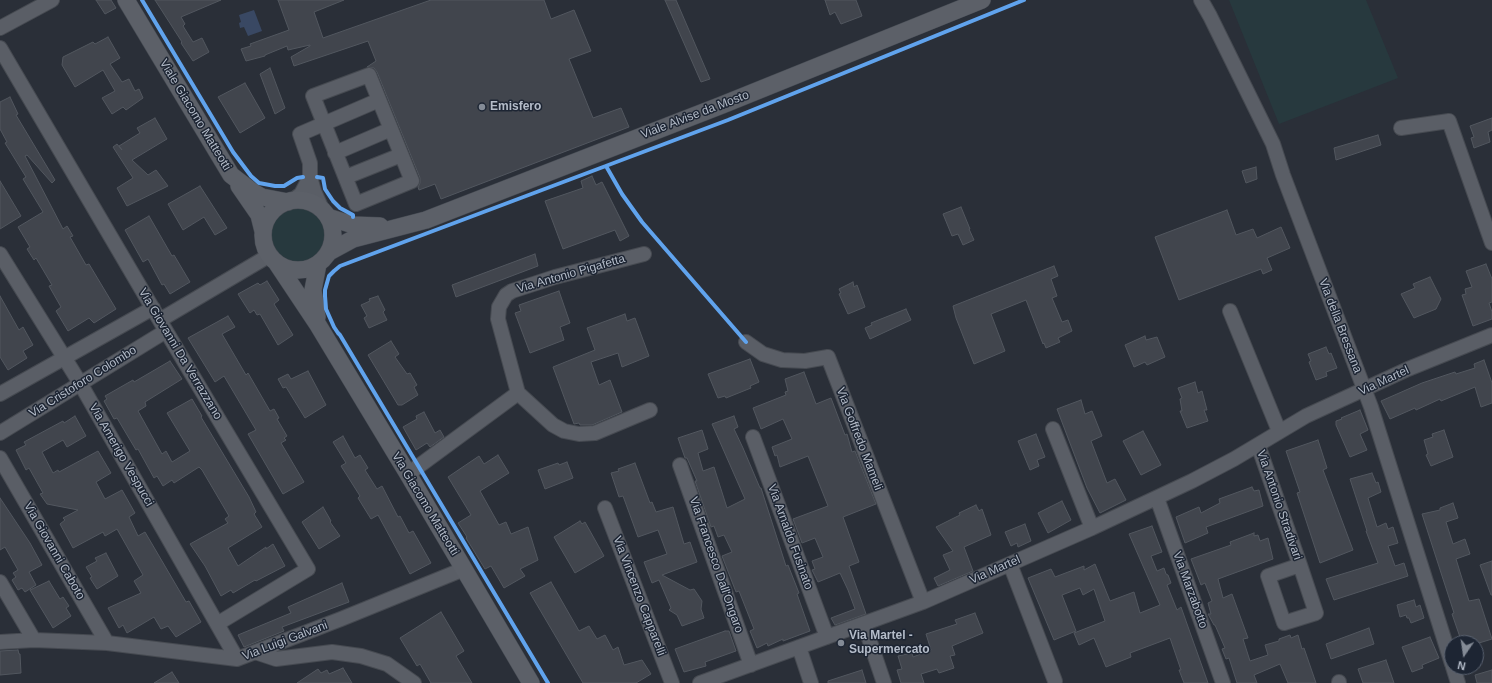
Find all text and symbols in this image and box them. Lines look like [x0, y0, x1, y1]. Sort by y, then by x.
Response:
street label: Viale Giacomo Matteotti [156, 57, 234, 173]
street label: Viale Alvise da Mosto [639, 88, 751, 142]
place label: Emisfero [490, 100, 541, 114]
marker: Emisfero [477, 102, 487, 112]
street label: Via Antonio Pigafetta [515, 252, 627, 296]
street label: Via della Bressana [1315, 277, 1365, 375]
street label: Via Giovanni Da Verrazzano [135, 286, 225, 422]
street label: Via Cristoforo Colombo [27, 343, 139, 421]
street label: Via Martel [1357, 363, 1411, 399]
street label: Via Goffredo Mameli [833, 386, 885, 492]
street label: Via Amerigo Vespucci [86, 401, 156, 509]
street label: Via Antonio Stradivari [1253, 448, 1305, 562]
street label: Via Giacomo Matteotti [388, 450, 462, 558]
street label: Via Arnaldo Fusinato [764, 482, 816, 592]
street label: Via Francesco Dall'Ongaro [686, 495, 746, 635]
street label: Via Giovanni Caboto [20, 500, 88, 602]
street label: Via Vincenzo Capparelli [610, 534, 668, 658]
street label: Via Marzabotto [1169, 550, 1211, 630]
street label: Via Martel [967, 552, 1023, 588]
street label: Via Luigi Galvani [240, 618, 330, 664]
place label: Via Martel - Supermercato [849, 629, 930, 657]
north arrow [1444, 635, 1484, 675]
marker: Via Martel - Supermercato [836, 638, 846, 648]
text: N [1456, 659, 1467, 672]

